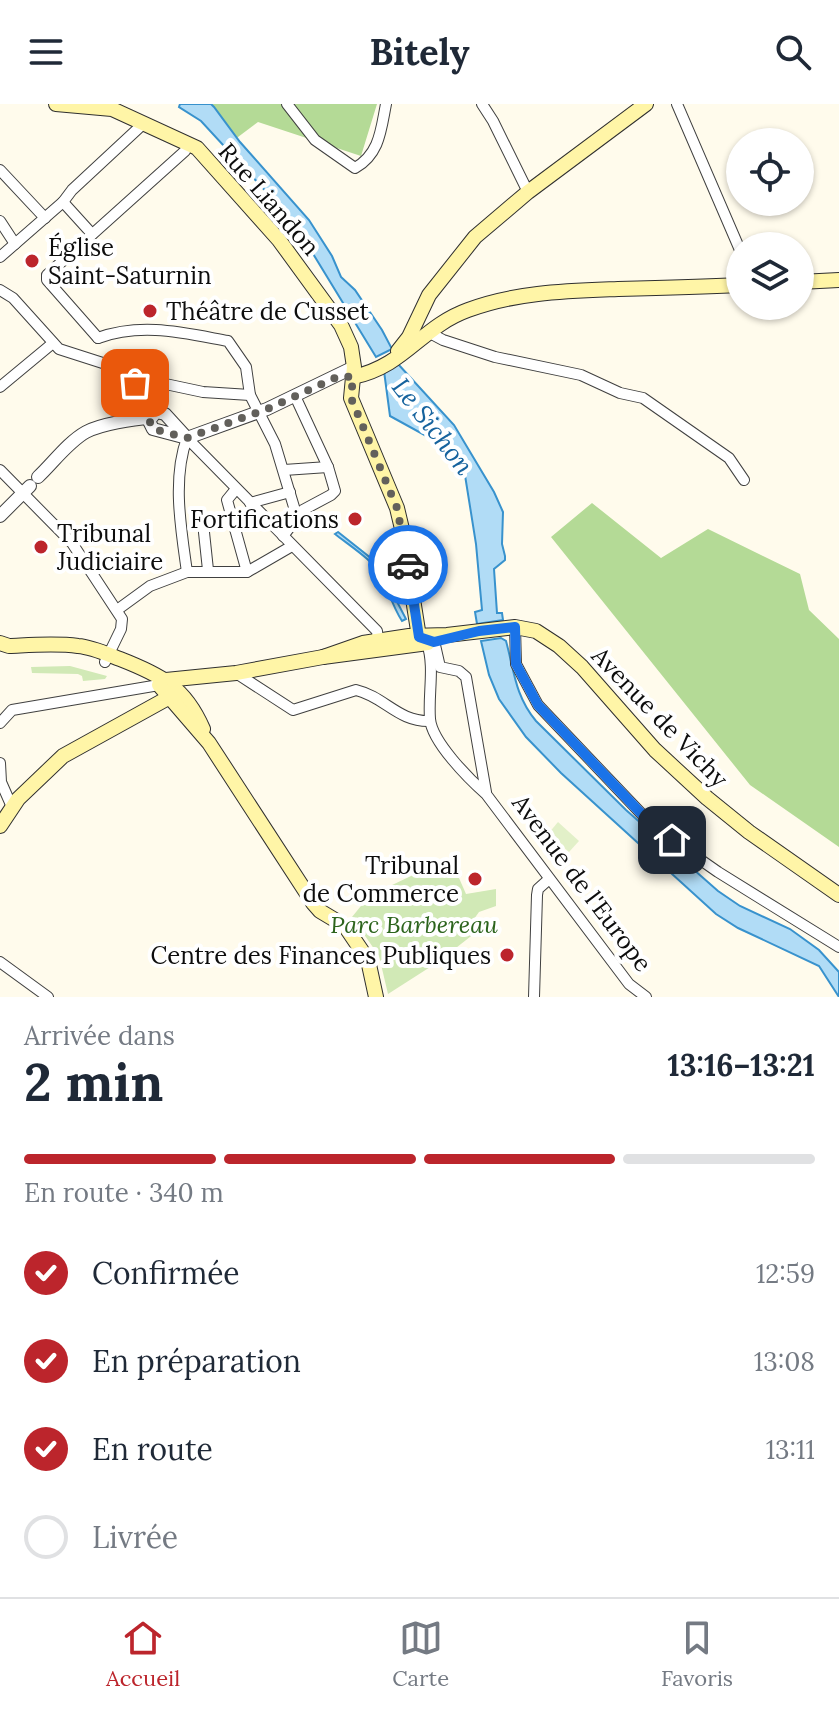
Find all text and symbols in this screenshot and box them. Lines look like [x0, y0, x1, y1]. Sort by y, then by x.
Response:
text: Bitely [369, 29, 470, 75]
icon: menu [24, 30, 68, 74]
icon: search [771, 30, 815, 74]
map controls [726, 128, 814, 320]
button: locate [726, 128, 814, 216]
street label: Rue Liandon [212, 136, 326, 262]
place label: Église Saint-Saturnin [48, 232, 212, 291]
button: layers [726, 232, 814, 320]
marker: Église Saint-Saturnin [23, 252, 41, 270]
place label: Théâtre de Cusset [166, 296, 370, 327]
marker: Théâtre de Cusset [141, 302, 159, 320]
pin [101, 349, 169, 417]
icon: bag [113, 361, 157, 405]
water label: Le Sichon [385, 371, 481, 481]
place label: Fortifications [190, 504, 339, 535]
marker: Fortifications [346, 510, 364, 528]
place label: Tribunal Judiciaire [56, 518, 163, 577]
courier [368, 525, 448, 605]
marker: Tribunal Judiciaire [32, 538, 50, 556]
icon: car [386, 543, 430, 587]
street label: Avenue de Vichy [585, 640, 735, 794]
street label: Avenue de l'Europe [505, 788, 659, 978]
pin [638, 806, 706, 874]
icon: home [650, 818, 694, 862]
place label: Tribunal de Commerce [303, 850, 459, 909]
marker: Tribunal de Commerce [466, 870, 484, 888]
park label: Parc Barbereau [330, 909, 498, 940]
place label: Centre des Finances Publiques [150, 940, 491, 971]
marker: Centre des Finances Publiques [498, 946, 516, 964]
text: Arrivée dans [24, 1019, 175, 1052]
text: 13:16–13:21 [668, 1046, 815, 1084]
text: 2 min [24, 1049, 163, 1115]
text: En route · 340 m [24, 1176, 224, 1209]
icon: check [24, 1251, 68, 1295]
text: Confirmée [92, 1254, 240, 1292]
text: 12:59 [756, 1257, 815, 1290]
icon: check [24, 1339, 68, 1383]
text: En préparation [92, 1342, 301, 1380]
text: 13:08 [754, 1345, 815, 1378]
icon: check [24, 1427, 68, 1471]
text: En route [92, 1430, 213, 1468]
text: 13:11 [766, 1433, 815, 1466]
text: Livrée [92, 1518, 178, 1556]
tab: Accueil [106, 1616, 180, 1692]
tab: Carte [392, 1616, 449, 1692]
tab: Favoris [661, 1616, 733, 1692]

